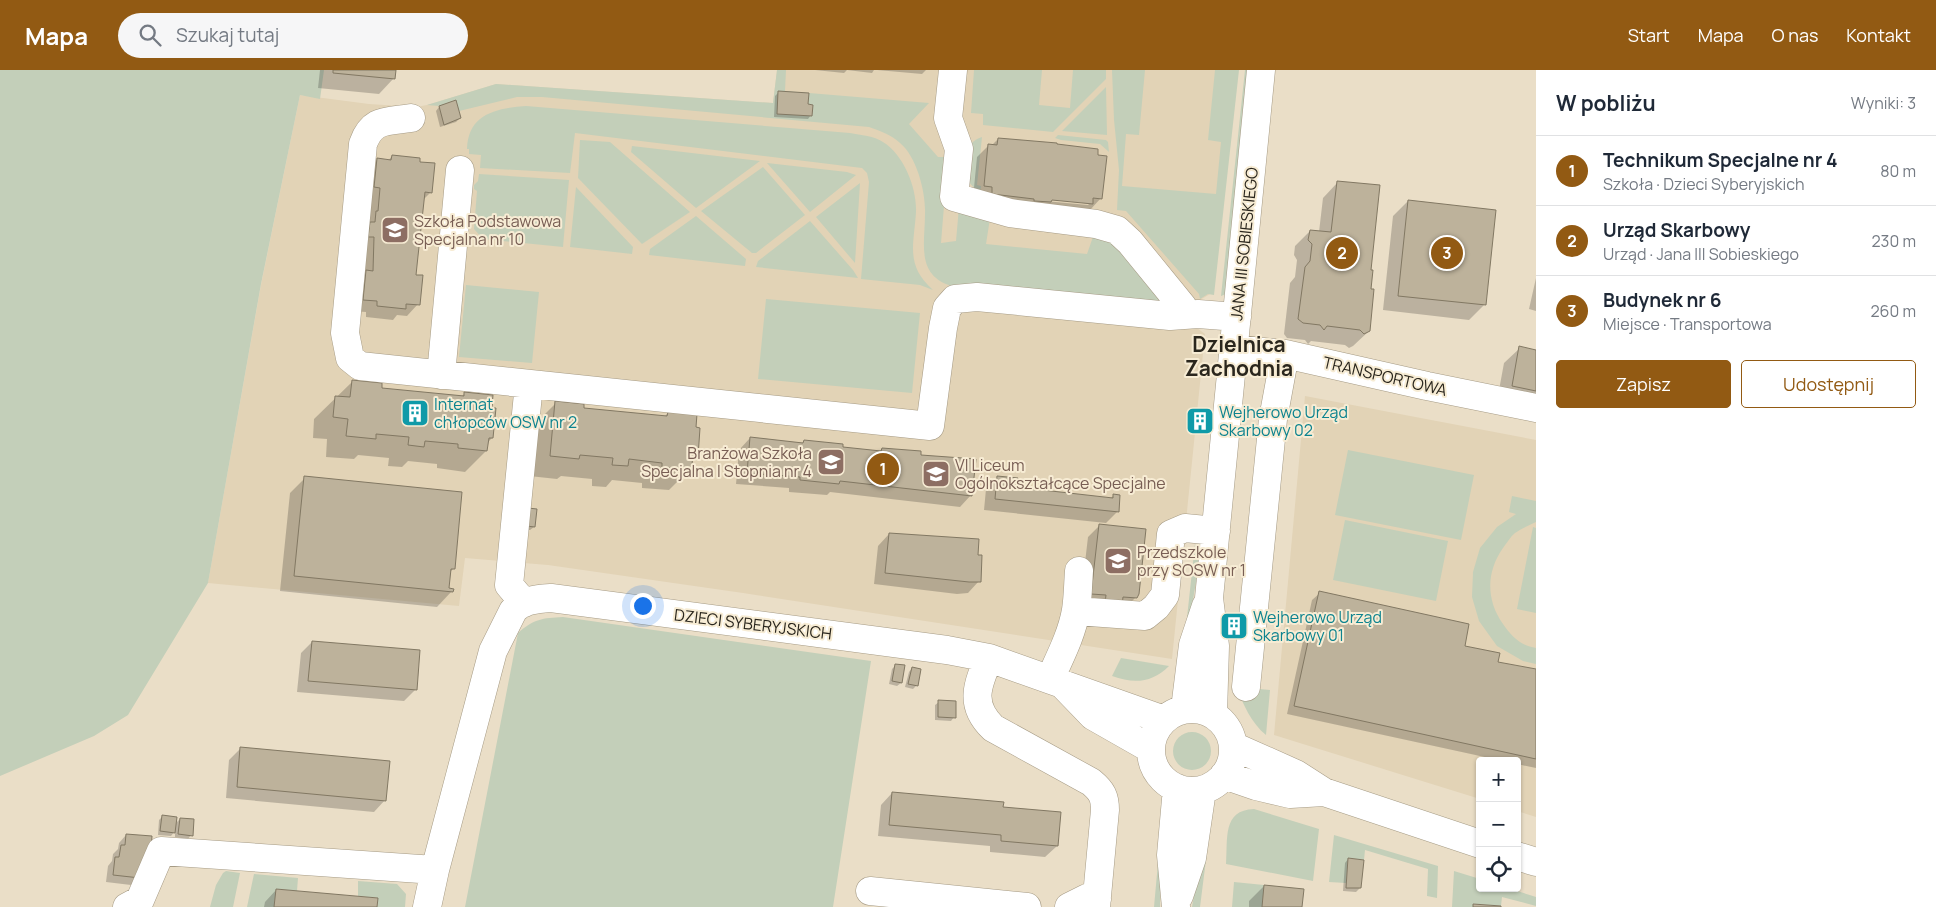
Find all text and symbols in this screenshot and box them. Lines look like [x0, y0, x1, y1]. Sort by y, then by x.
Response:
search box [118, 13, 468, 58]
text: Mapa [25, 19, 88, 52]
icon: search [136, 21, 164, 49]
text: Szukaj tutaj [176, 22, 279, 48]
text: Start [1628, 23, 1670, 47]
text: Mapa [1698, 23, 1744, 47]
text: O nas [1772, 23, 1818, 47]
text: Kontakt [1846, 23, 1911, 47]
text: W pobliżu [1556, 89, 1656, 117]
text: Wyniki: 3 [1851, 92, 1916, 114]
text: Technikum Specjalne nr 4 [1603, 147, 1838, 173]
text: 1 [1568, 160, 1576, 182]
text: 80 m [1880, 160, 1916, 182]
street label: JANA III SOBIESKIEGO [1225, 166, 1263, 322]
text: Szkoła · Dzieci Syberyjskich [1603, 173, 1805, 195]
place label: Szkoła Podstawowa Specjalna nr 10 [414, 210, 561, 250]
school or university icon: Szkoła Podstawowa Specjalna nr 10 [380, 215, 410, 245]
text: Urząd Skarbowy [1603, 217, 1750, 243]
text: 2 [1567, 230, 1577, 252]
text: 230 m [1872, 230, 1916, 252]
pin: 2 [1326, 234, 1358, 272]
pin: 3 [1431, 234, 1463, 272]
text: Urząd · Jana III Sobieskiego [1603, 243, 1799, 265]
text: Budynek nr 6 [1603, 287, 1722, 313]
text: 3 [1567, 300, 1577, 322]
text: 260 m [1870, 300, 1916, 322]
text: Miejsce · Transportowa [1603, 313, 1772, 335]
district label: Dzielnica Zachodnia [1185, 330, 1293, 382]
street label: TRANSPORTOWA [1321, 351, 1449, 401]
button: Zapisz [1556, 360, 1731, 408]
button: Udostępnij [1741, 360, 1916, 408]
place label: Internat chłopców OSW nr 2 [434, 393, 577, 433]
building icon: Internat chłopców OSW nr 2 [400, 398, 430, 428]
place label: Wejherowo Urząd Skarbowy 02 [1219, 401, 1348, 441]
building icon: Wejherowo Urząd Skarbowy 02 [1185, 406, 1215, 436]
place label: Branżowa Szkoła Specjalna I Stopnia nr 4 [641, 442, 812, 482]
school or university icon: Branżowa Szkoła Specjalna I Stopnia nr 4 [816, 447, 846, 477]
pin: 1 [867, 450, 899, 488]
place label: VI Liceum Ogólnokształcące Specjalne [955, 454, 1166, 494]
school or university icon: VI Liceum Ogólnokształcące Specjalne [921, 459, 951, 489]
place label: Przedszkole przy SOSW nr 1 [1137, 541, 1246, 581]
school or university icon: Przedszkole przy SOSW nr 1 [1103, 546, 1133, 576]
your location [630, 593, 656, 619]
street label: DZIECI SYBERYJSKICH [673, 603, 833, 645]
place label: Wejherowo Urząd Skarbowy 01 [1253, 606, 1382, 646]
building icon: Wejherowo Urząd Skarbowy 01 [1219, 611, 1249, 641]
map controls [1476, 757, 1521, 892]
button: + [1476, 757, 1521, 802]
button: − [1476, 802, 1521, 847]
button: locate [1476, 847, 1521, 892]

